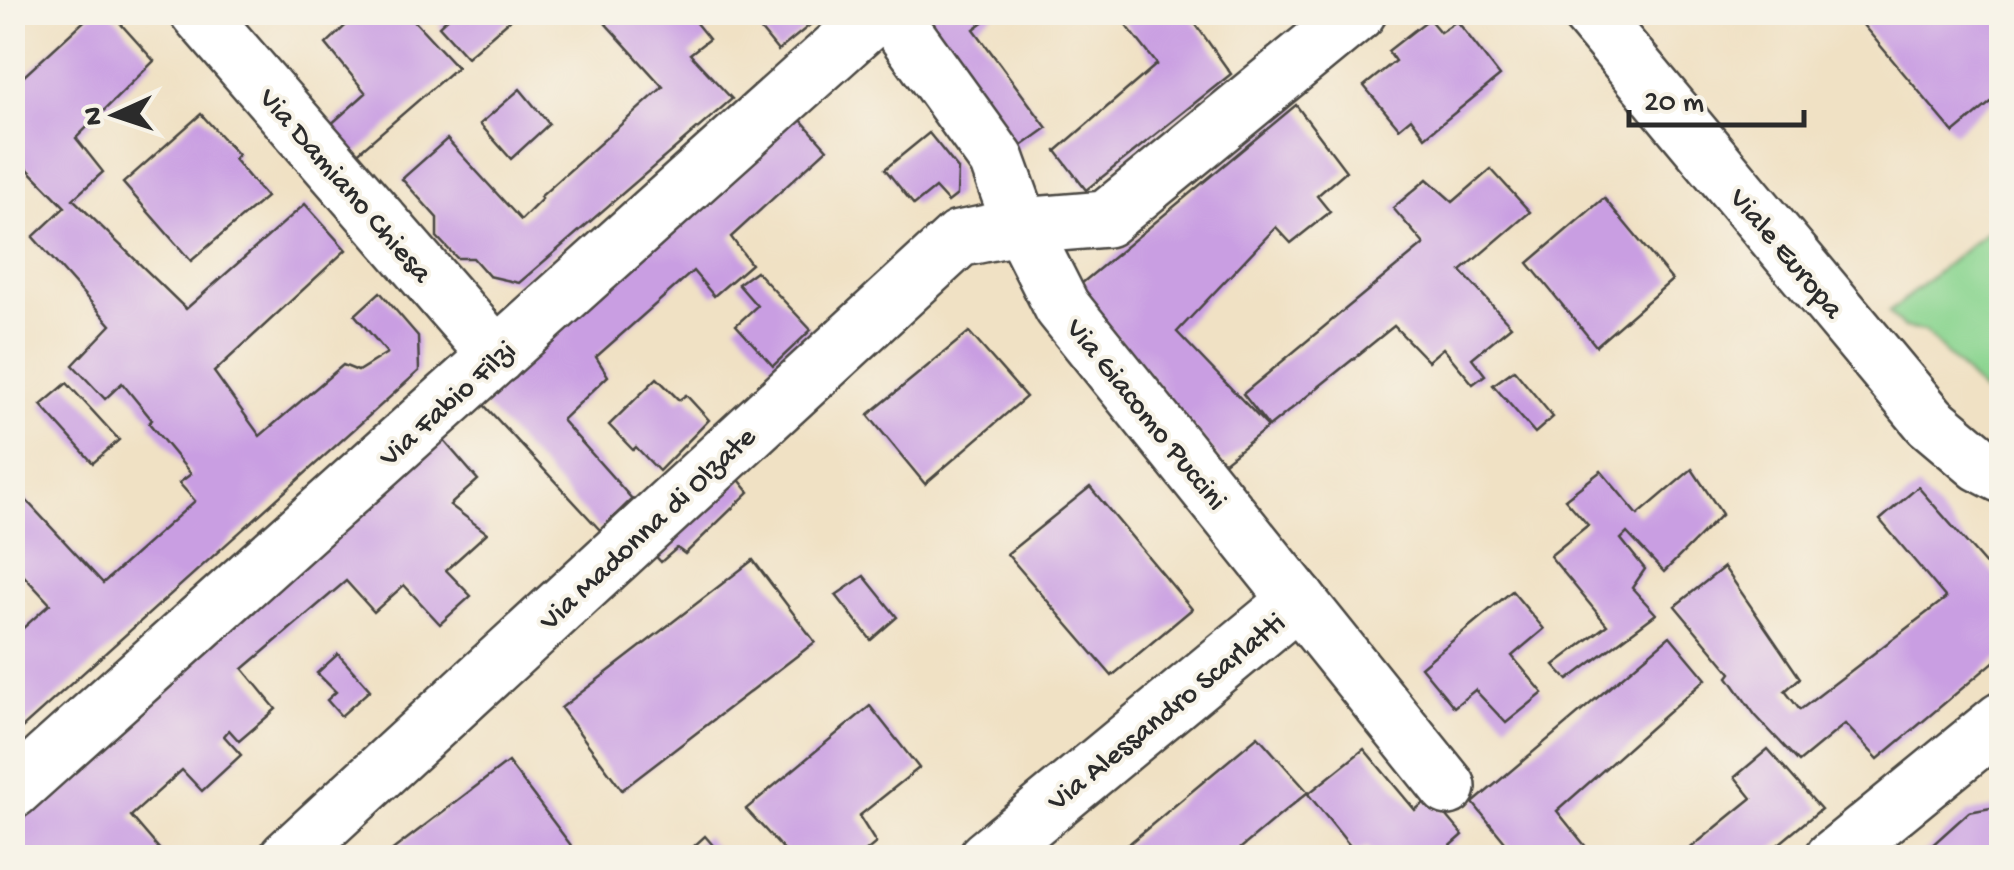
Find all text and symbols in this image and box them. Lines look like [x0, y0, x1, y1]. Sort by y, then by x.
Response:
north arrow [65, 65, 165, 165]
scale bar [1629, 65, 1804, 127]
street label: Via Damiano Chiesa [249, 82, 439, 293]
text: 20 m [1644, 87, 1704, 122]
text: N [78, 106, 111, 126]
street label: Viale Europa [1719, 182, 1850, 328]
street label: Via Giacomo Puccini [1056, 312, 1233, 519]
street label: Via Fabio Filzi [373, 335, 525, 477]
street label: Via Madonna di Olzate [533, 421, 765, 640]
street label: Via Alessandro Scarlatti [1041, 607, 1294, 821]

